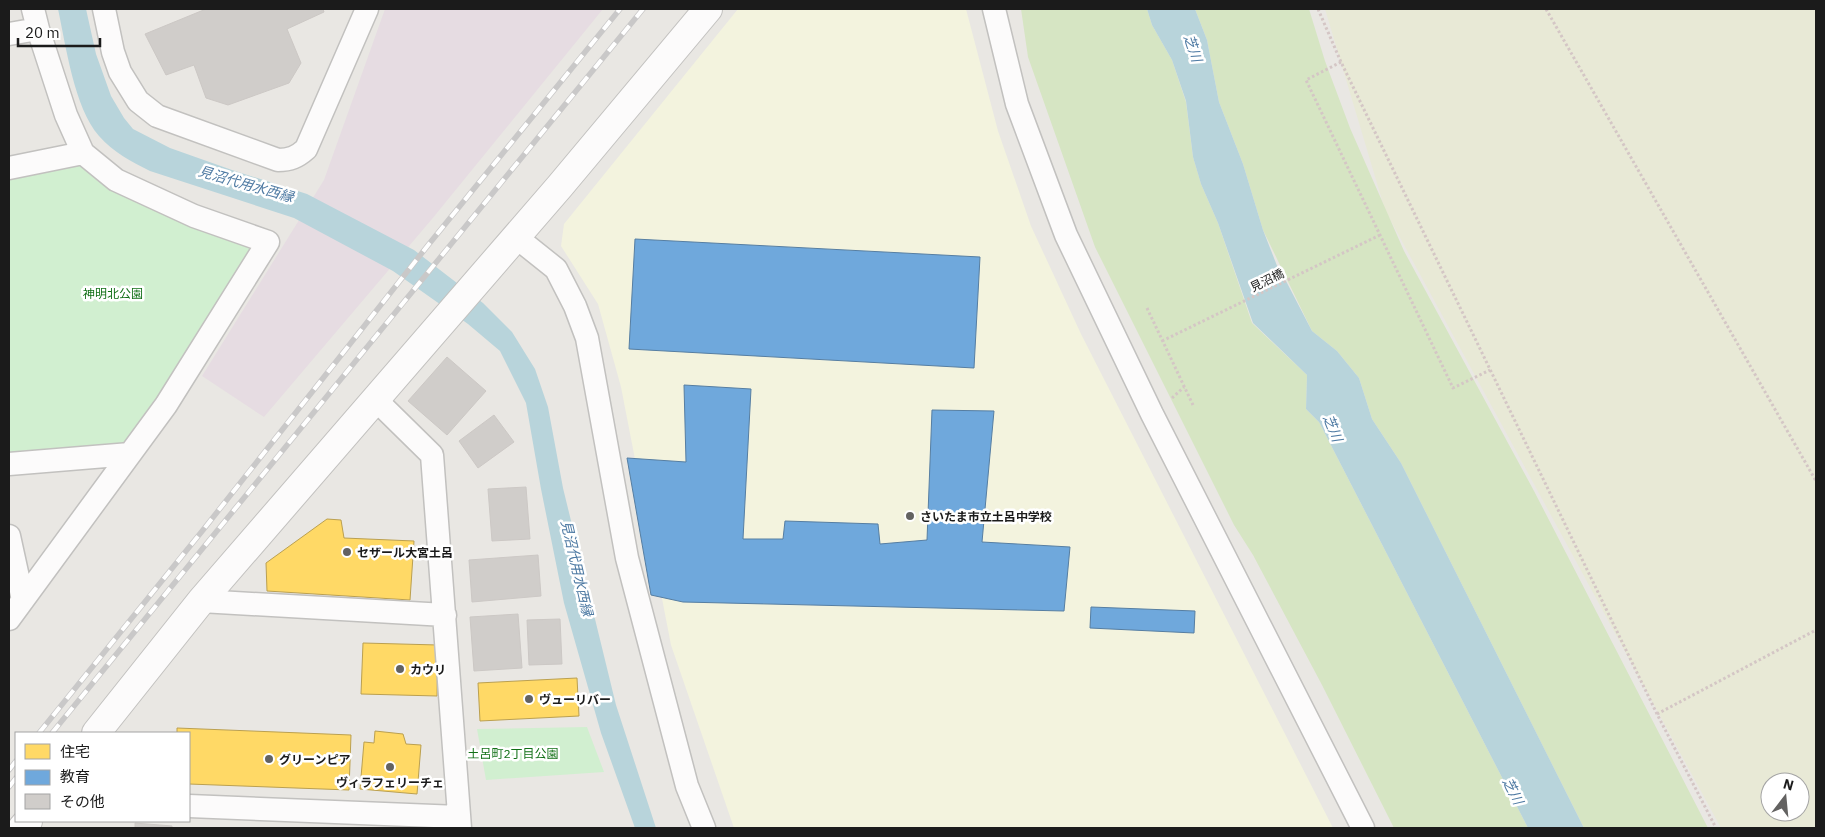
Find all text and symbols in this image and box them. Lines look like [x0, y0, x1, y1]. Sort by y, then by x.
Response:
scale bar [18, 15, 100, 47]
text: 20 m [25, 23, 60, 42]
water label: 芝川 [1180, 32, 1207, 66]
water label: 見沼代用水西縁 [196, 162, 298, 207]
street label: 見沼橋 [1248, 265, 1286, 295]
park label: 神明北公園 [83, 286, 143, 301]
water label: 芝川 [1319, 412, 1347, 446]
place label: さいたま市立土呂中学校 [920, 509, 1052, 524]
marker: さいたま市立土呂中学校 [904, 510, 916, 522]
water label: 見沼代用水西縁 [557, 518, 597, 620]
place label: セザール大宮土呂 [357, 545, 453, 560]
marker: セザール大宮土呂 [341, 546, 353, 558]
place label: カウリ [410, 662, 446, 677]
marker: カウリ [394, 663, 406, 675]
place label: ヴューリバー [539, 692, 611, 707]
marker: ヴューリバー [523, 693, 535, 705]
legend [15, 732, 190, 822]
text: 住宅 [60, 742, 90, 761]
park label: 土呂町2丁目公園 [467, 746, 559, 761]
place label: グリーンピア [279, 752, 350, 767]
marker: グリーンピア [263, 753, 275, 765]
marker: ヴィラフェリーチェ [384, 761, 396, 773]
text: 教育 [60, 767, 90, 786]
north arrow [1760, 772, 1810, 822]
water label: 芝川 [1499, 774, 1528, 809]
text: N [1781, 774, 1796, 795]
place label: ヴィラフェリーチェ [336, 775, 444, 790]
text: その他 [60, 792, 105, 811]

